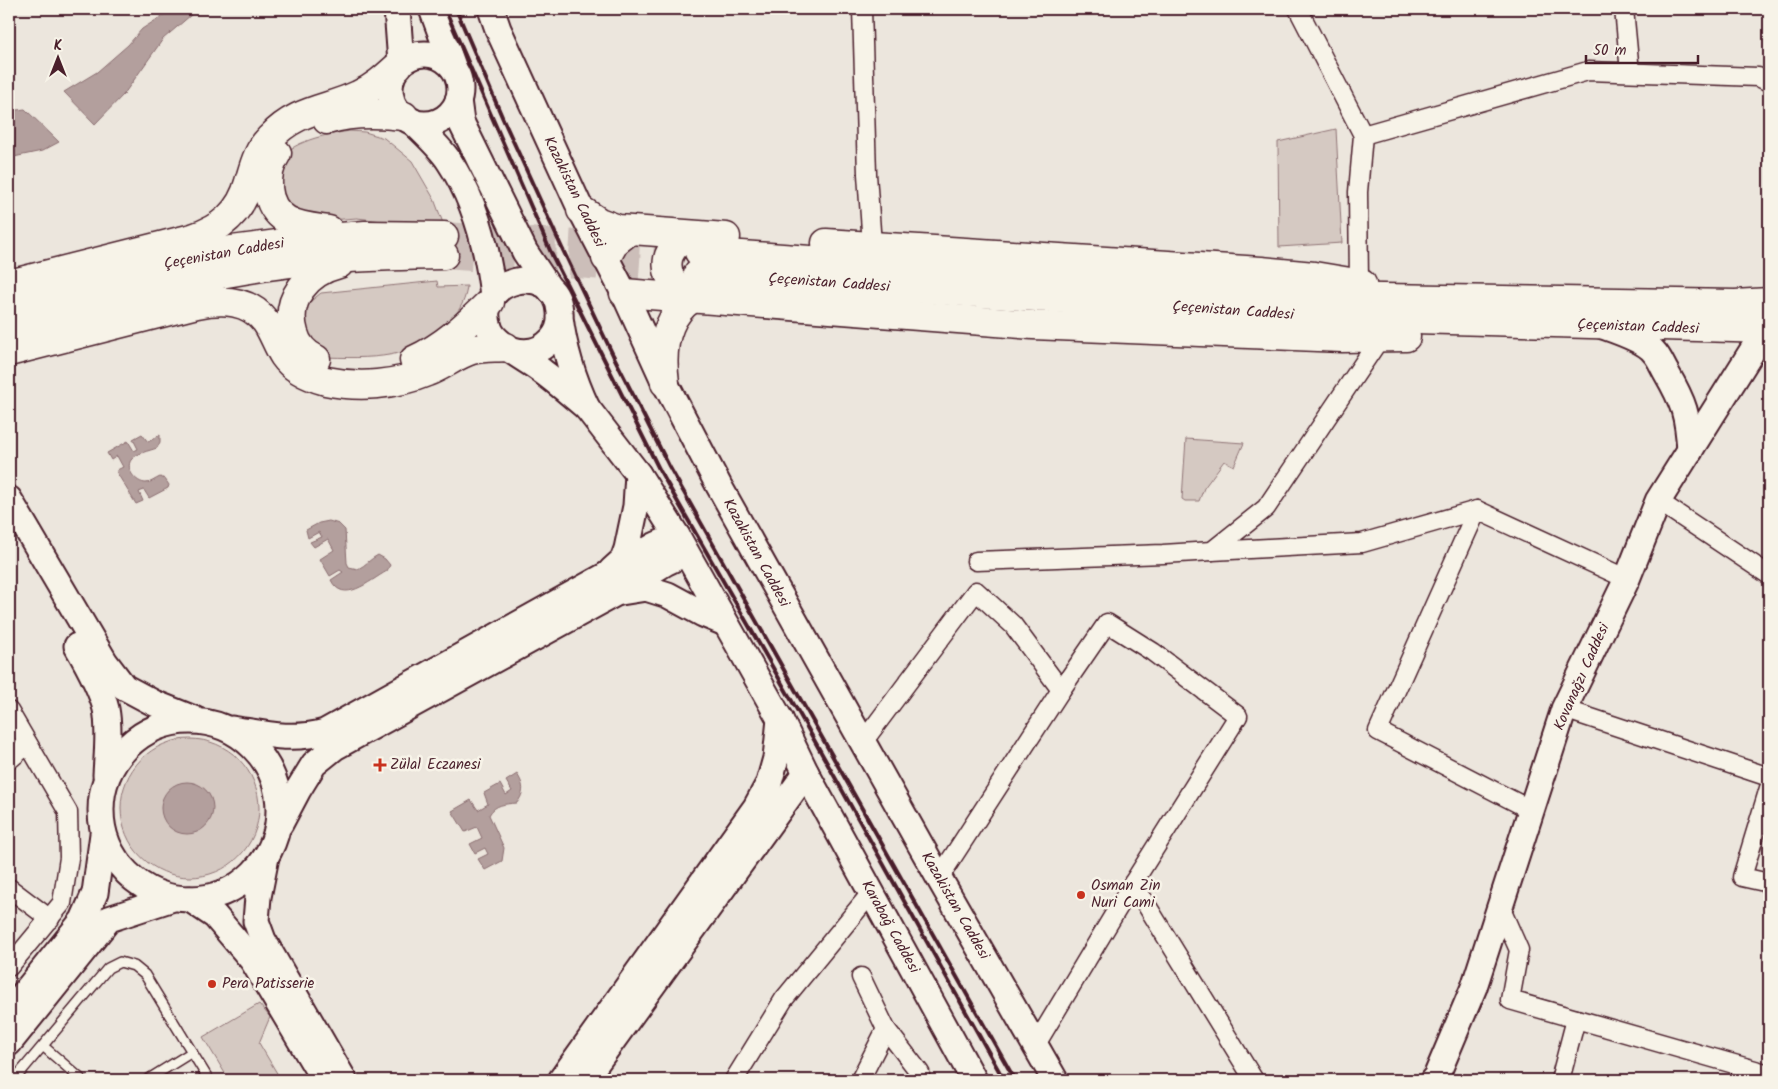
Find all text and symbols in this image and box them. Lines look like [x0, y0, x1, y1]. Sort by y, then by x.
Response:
north arrow [32, 32, 82, 82]
scale bar [1586, 32, 1698, 64]
text: K [54, 35, 63, 57]
text: 50 m [1593, 39, 1627, 63]
street label: Kazakistan Caddesi [537, 132, 612, 253]
street label: Çeçenistan Caddesi [162, 231, 287, 276]
street label: Çeçenistan Caddesi [767, 267, 892, 299]
street label: Çeçenistan Caddesi [1171, 295, 1296, 327]
street label: Çeçenistan Caddesi [1577, 313, 1701, 341]
street label: Kazakistan Caddesi [716, 494, 797, 613]
street label: Kovanağzı Caddesi [1548, 618, 1617, 735]
place label: Zülal Eczanesi [390, 753, 482, 777]
marker: Zülal Eczanesi [374, 759, 386, 771]
street label: Kazakistan Caddesi [914, 848, 996, 966]
place label: Osman Zin Nuri Cami [1091, 874, 1160, 915]
street label: Karabağ Caddesi [854, 876, 926, 979]
marker: Osman Zin Nuri Cami [1075, 889, 1087, 901]
place label: Pera Patisserie [222, 972, 315, 996]
marker: Pera Patisserie [206, 978, 218, 990]

